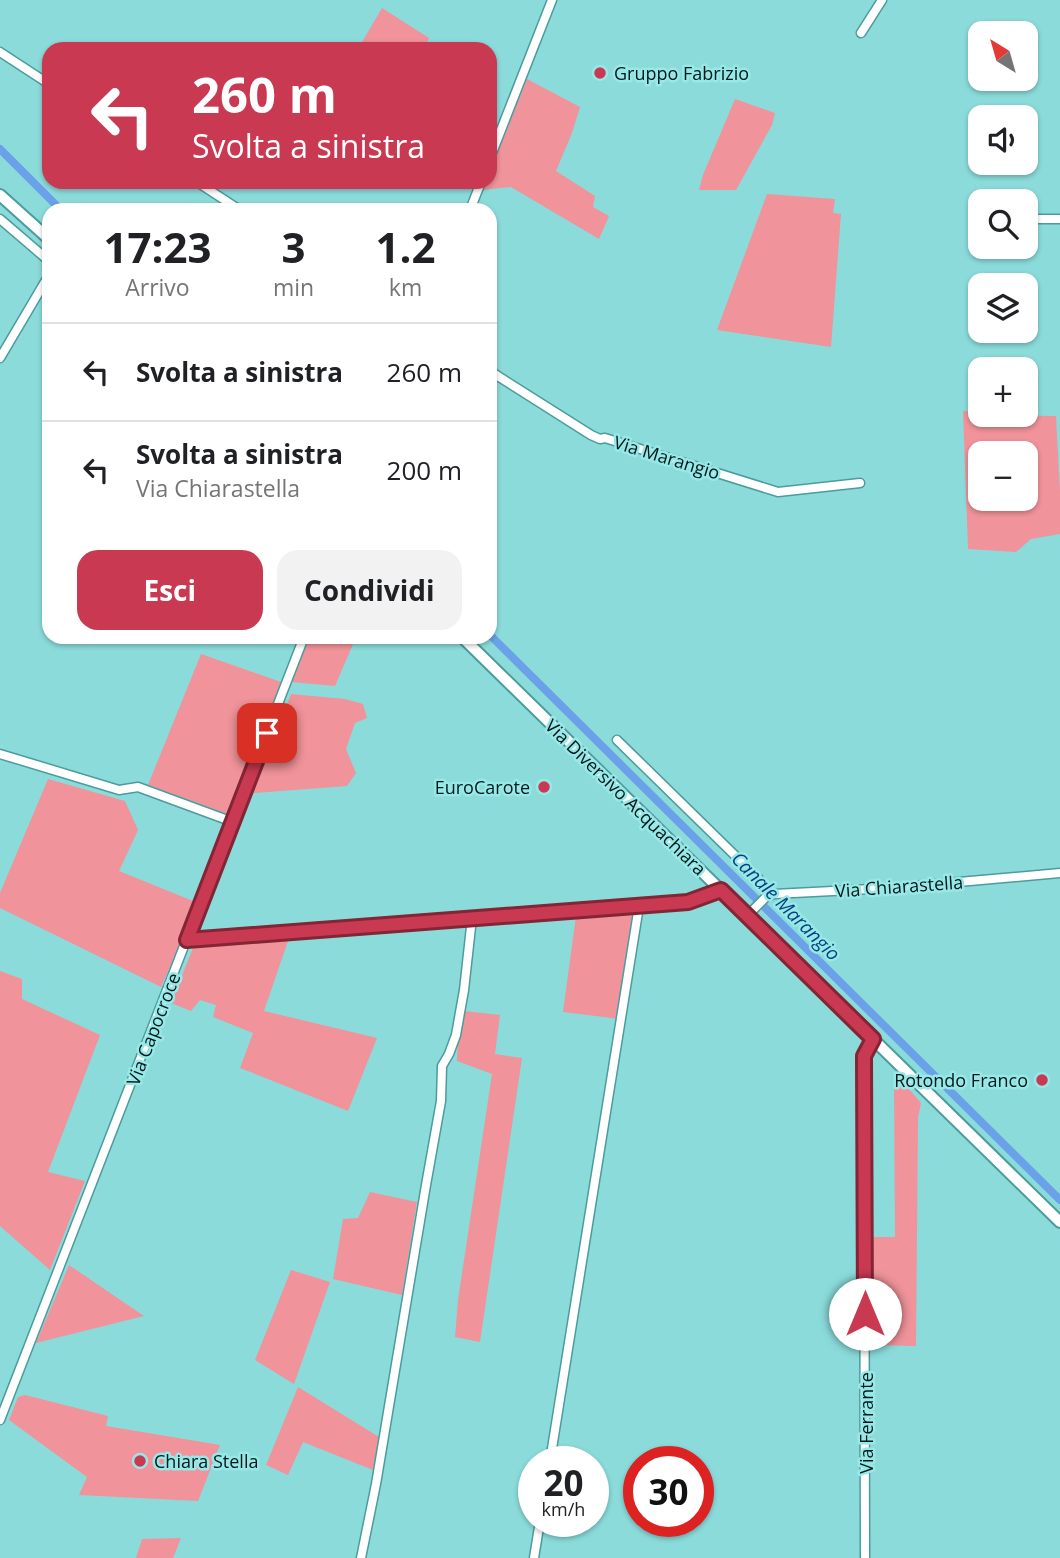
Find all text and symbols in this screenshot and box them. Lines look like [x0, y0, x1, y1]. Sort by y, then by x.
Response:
north arrow [968, 21, 1038, 91]
map controls [968, 21, 1038, 511]
text: 260 m [192, 61, 337, 127]
place label: Gruppo Fabrizio [614, 61, 749, 85]
marker: Gruppo Fabrizio [592, 65, 608, 81]
icon: left [77, 70, 168, 161]
button: sound [968, 105, 1038, 175]
text: Svolta a sinistra [192, 124, 425, 167]
button: search [968, 189, 1038, 259]
text: 17:23 [103, 218, 211, 275]
text: 3 [281, 218, 306, 275]
text: 1.2 [376, 218, 436, 275]
text: Arrivo [125, 271, 190, 303]
text: min [273, 271, 314, 303]
text: km [389, 271, 422, 303]
button: layers [968, 273, 1038, 343]
icon: left [77, 353, 115, 391]
text: Svolta a sinistra [136, 354, 343, 390]
text: 260 m [387, 354, 462, 390]
button: + [968, 357, 1038, 427]
street label: Via Marangio [611, 429, 723, 485]
text: Svolta a sinistra [136, 436, 343, 472]
button: − [968, 441, 1038, 511]
icon: left [77, 451, 115, 489]
text: 200 m [387, 452, 462, 488]
text: Via Chiarastella [136, 472, 300, 504]
button: Esci [77, 550, 263, 630]
button: Condividi [277, 550, 462, 630]
pin [237, 703, 297, 763]
icon: arrive [248, 714, 286, 752]
street label: Via Diversivo Acquachiara [540, 714, 712, 880]
place label: EuroCarote [435, 775, 530, 799]
marker: EuroCarote [536, 779, 552, 795]
water label: Canale Marangio [726, 846, 846, 966]
street label: Via Chiarastella [834, 870, 964, 902]
street label: Via Capocroce [121, 969, 185, 1089]
place label: Rotondo Franco [894, 1068, 1028, 1092]
marker: Rotondo Franco [1034, 1072, 1050, 1088]
position arrow [828, 1277, 902, 1351]
street label: Via Ferrante [854, 1372, 878, 1474]
speed limit sign: 30 [623, 1446, 714, 1537]
place label: Chiara Stella [154, 1449, 258, 1473]
marker: Chiara Stella [132, 1453, 148, 1469]
text: 20 [543, 1459, 584, 1506]
text: km/h [542, 1497, 585, 1521]

